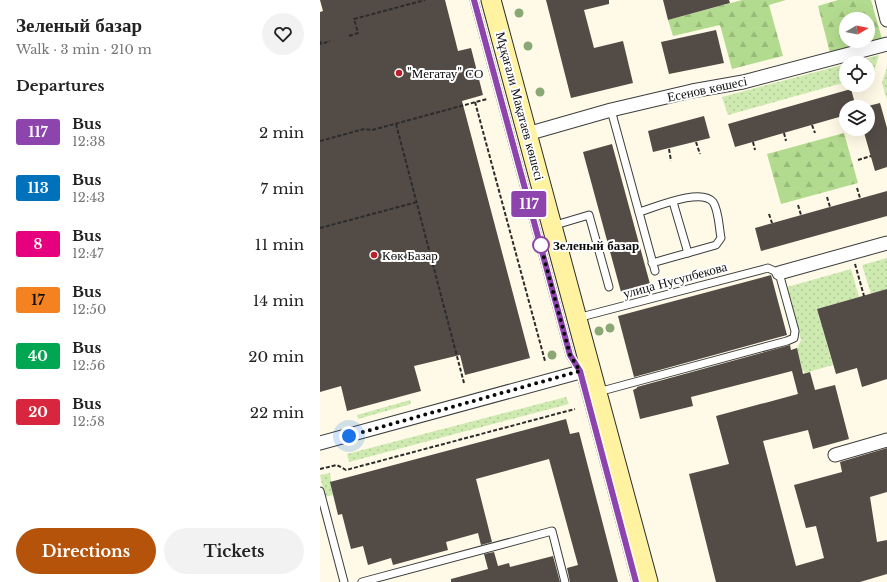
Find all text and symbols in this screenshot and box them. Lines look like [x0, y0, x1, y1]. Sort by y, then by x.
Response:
north arrow [839, 12, 875, 48]
map controls [839, 12, 875, 136]
button: heart [262, 13, 304, 55]
text: Зеленый базар [16, 14, 142, 37]
street label: Мұқағали Мақатаев көшесі [492, 30, 548, 183]
text: Walk · 3 min · 210 m [16, 41, 152, 58]
button: locate [839, 56, 875, 92]
place label: "Мегатау" СО [407, 65, 483, 82]
marker: "Мегатау" СО [394, 68, 404, 78]
street label: Есенов көшесі [665, 72, 749, 106]
text: Departures [16, 76, 105, 95]
button: layers [839, 100, 875, 136]
text: Bus [72, 114, 102, 133]
text: 117 [28, 123, 48, 141]
text: 2 min [259, 123, 304, 142]
text: 12:38 [72, 133, 105, 150]
text: Bus [72, 170, 102, 189]
text: 113 [27, 179, 49, 197]
text: 7 min [261, 179, 304, 198]
text: 12:43 [72, 189, 105, 206]
line badge: 117 [506, 191, 552, 217]
text: 117 [519, 195, 539, 213]
text: Bus [72, 226, 102, 245]
text: 8 [34, 235, 42, 253]
text: 11 min [255, 235, 304, 254]
marker: Зеленый базар [532, 236, 550, 254]
place label: Зеленый базар [553, 237, 639, 254]
text: 12:47 [72, 245, 104, 262]
place label: Көк Базар [382, 247, 438, 264]
marker: Көк Базар [369, 250, 379, 260]
street label: улица Нусупбекова [621, 258, 729, 302]
text: Bus [72, 282, 102, 301]
text: 17 [31, 291, 45, 309]
text: 14 min [253, 291, 304, 310]
text: 12:50 [72, 301, 106, 318]
text: Bus [72, 338, 102, 357]
text: 40 [28, 347, 48, 365]
text: 20 min [248, 347, 304, 366]
text: 12:56 [72, 357, 105, 374]
text: Bus [72, 394, 102, 413]
text: 20 [28, 403, 48, 421]
text: 22 min [250, 403, 304, 422]
text: 12:58 [72, 413, 105, 430]
your location [339, 426, 359, 446]
button: Directions [16, 528, 156, 574]
button: Tickets [164, 528, 304, 574]

